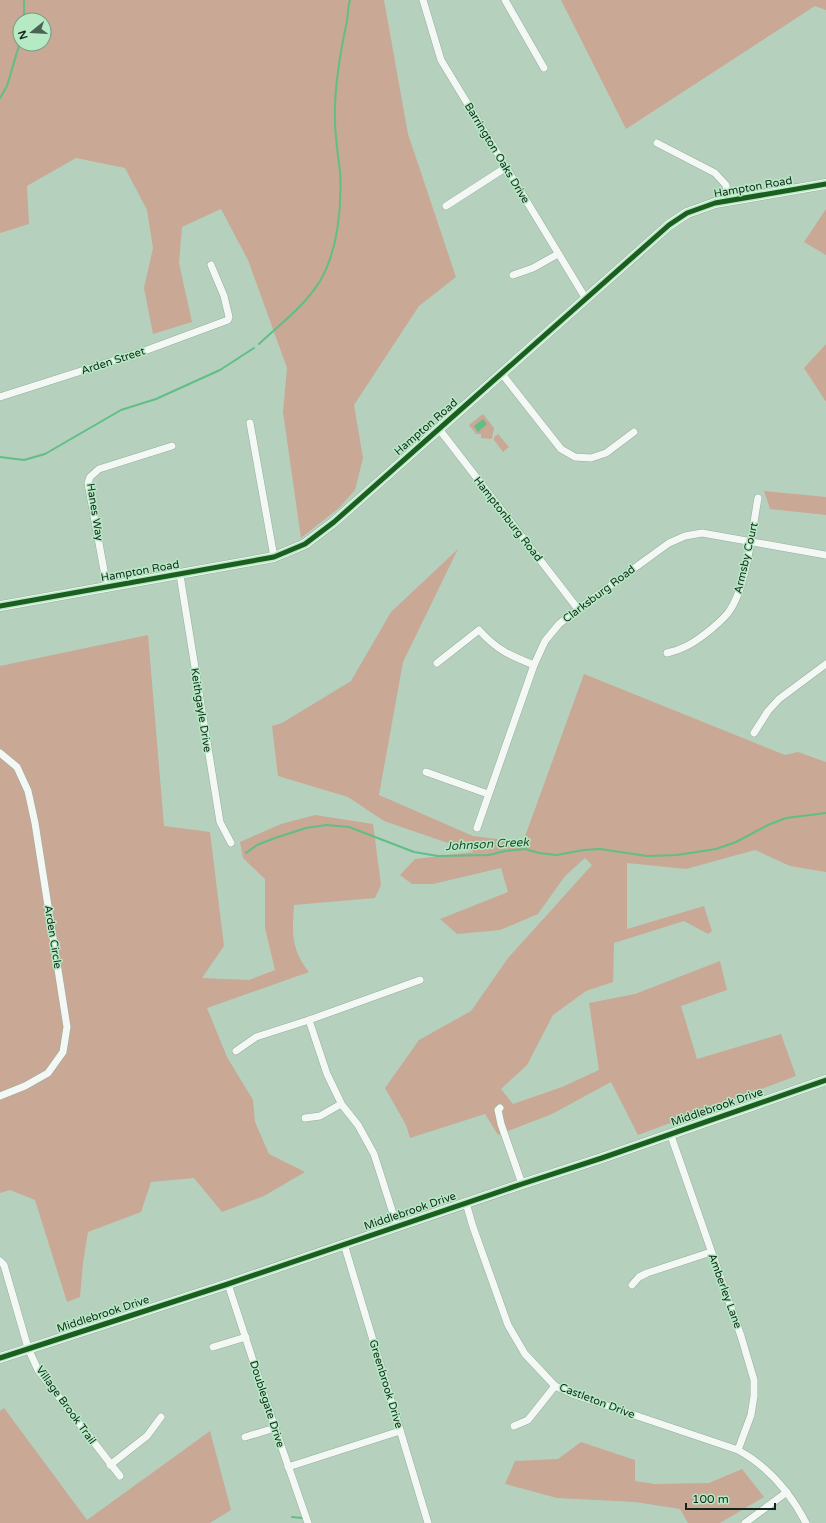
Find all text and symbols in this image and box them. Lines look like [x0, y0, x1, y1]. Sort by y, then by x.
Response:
north arrow [12, 12, 52, 52]
text: N [15, 29, 31, 41]
street label: Barrington Oaks Drive [462, 100, 532, 206]
street label: Hampton Road [713, 174, 793, 200]
street label: Arden Street [79, 345, 147, 377]
street label: Hampton Road [392, 396, 460, 458]
street label: Hamptonburg Road [471, 474, 545, 564]
street label: Hanes Way [84, 482, 106, 542]
street label: Armsby Court [731, 521, 761, 595]
street label: Hampton Road [100, 558, 180, 584]
street label: Clarksburg Road [560, 563, 638, 625]
street label: Keithgayle Drive [188, 667, 214, 753]
water label: Johnson Creek [445, 835, 531, 853]
street label: Arden Circle [42, 904, 64, 970]
street label: Middlebrook Drive [669, 1085, 765, 1129]
street label: Middlebrook Drive [362, 1189, 458, 1233]
street label: Amberley Lane [705, 1252, 745, 1330]
street label: Middlebrook Drive [55, 1293, 151, 1335]
street label: Greenbrook Drive [366, 1338, 406, 1430]
street label: Doublegate Drive [247, 1359, 287, 1449]
street label: Village Brook Trail [33, 1363, 99, 1447]
street label: Castleton Drive [557, 1381, 637, 1421]
scale bar [686, 1485, 775, 1511]
text: 100 m [692, 1492, 729, 1506]

